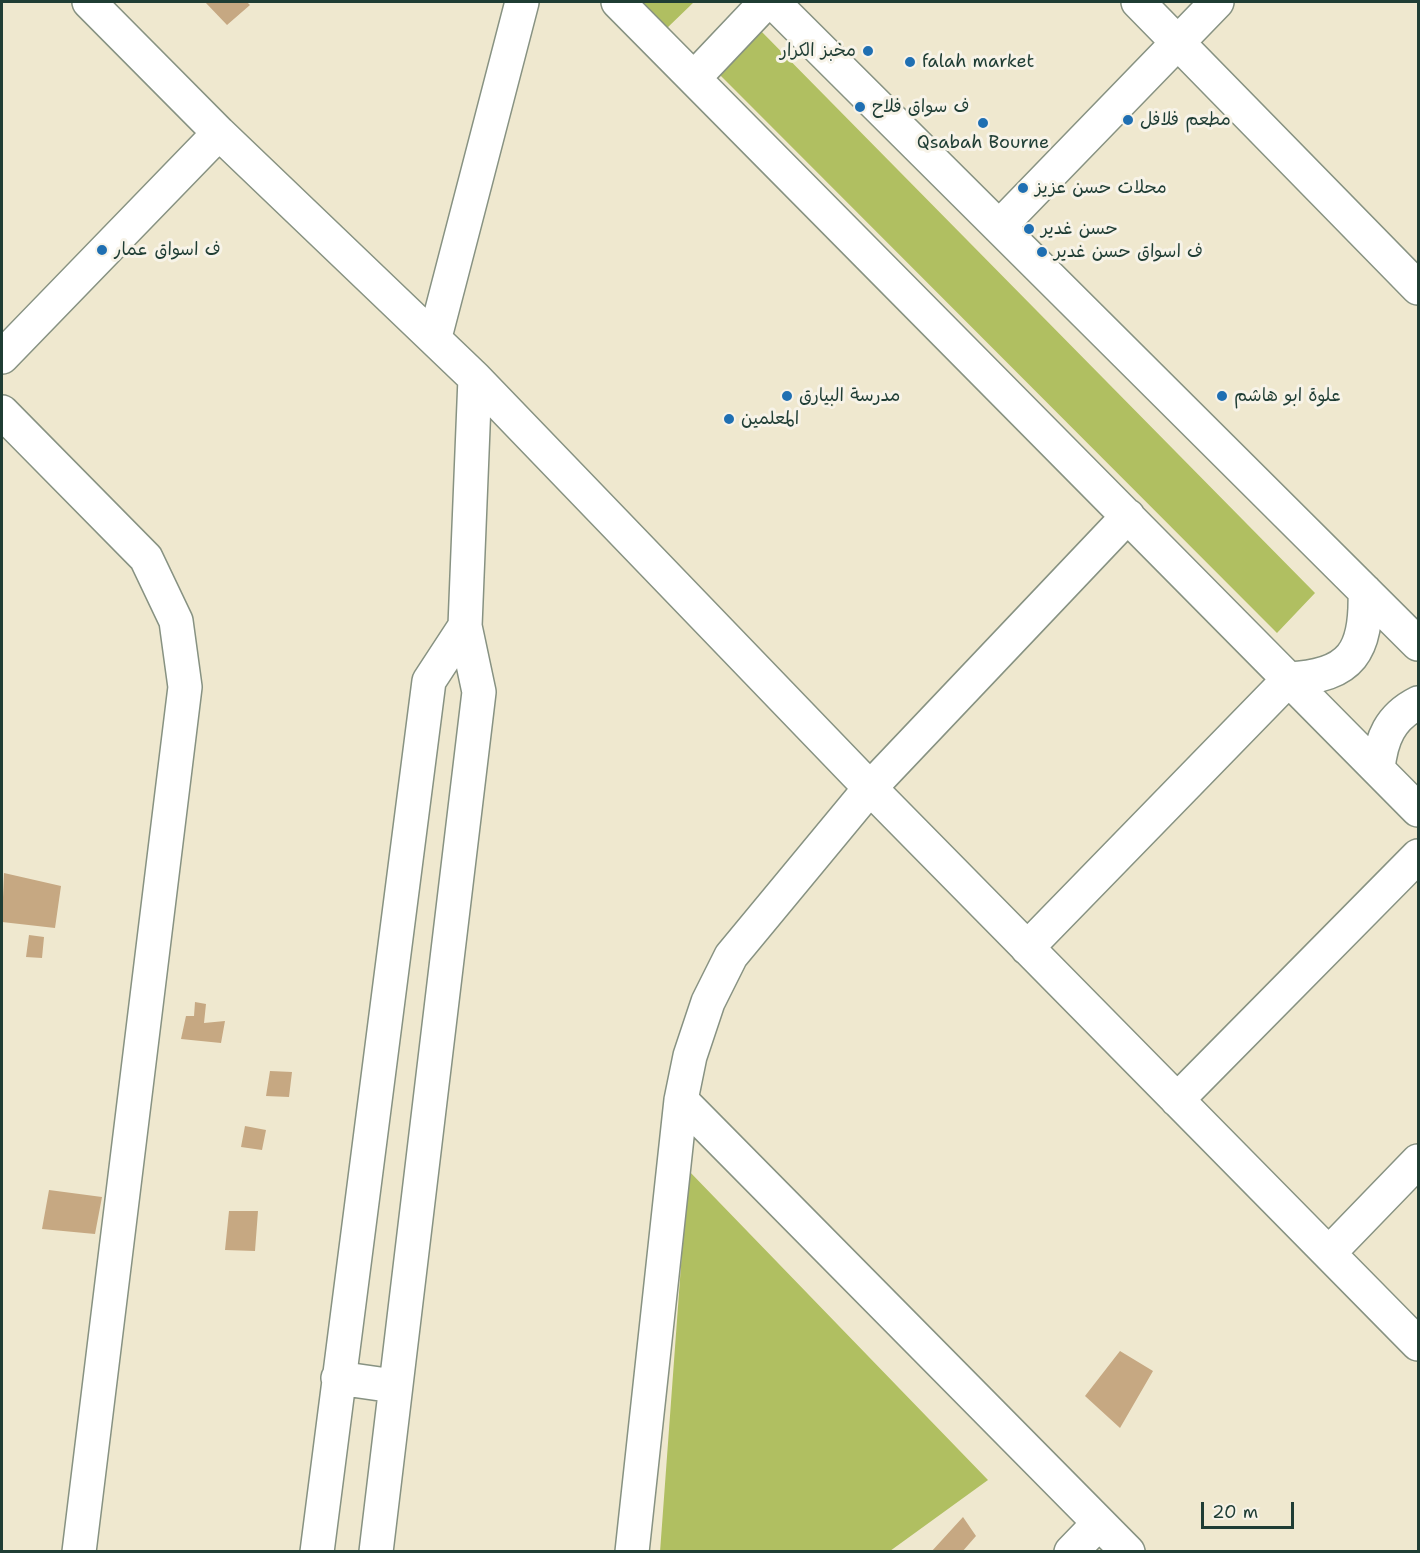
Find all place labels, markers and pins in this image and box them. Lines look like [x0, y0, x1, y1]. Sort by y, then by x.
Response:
place label: مخبز الكرار [780, 40, 856, 62]
marker: مخبز الكرار [861, 44, 875, 58]
place label: falah market [922, 51, 1034, 73]
marker: falah market [903, 55, 917, 69]
place label: ف سواق فلاح [872, 96, 969, 118]
marker: ف سواق فلاح [853, 100, 867, 114]
place label: مطعم فلافل [1140, 109, 1231, 131]
marker: مطعم فلافل [1121, 113, 1135, 127]
marker: Qsabah Bourne [976, 116, 990, 130]
place label: Qsabah Bourne [917, 132, 1049, 154]
place label: محلات حسن عزيز [1035, 177, 1167, 199]
marker: محلات حسن عزيز [1016, 181, 1030, 195]
place label: حسن غدير [1041, 218, 1118, 240]
marker: حسن غدير [1022, 222, 1036, 236]
place label: ف اسواق عمار [114, 239, 221, 261]
place label: ف اسواق حسن غدير [1054, 241, 1203, 263]
marker: ف اسواق عمار [95, 243, 109, 257]
marker: ف اسواق حسن غدير [1035, 245, 1049, 259]
place label: مدرسة البيارق [799, 385, 900, 407]
place label: علوة ابو هاشم [1234, 385, 1341, 407]
marker: مدرسة البيارق [780, 389, 794, 403]
marker: علوة ابو هاشم [1215, 389, 1229, 403]
place label: المعلمين [741, 408, 799, 430]
marker: المعلمين [722, 412, 736, 426]

